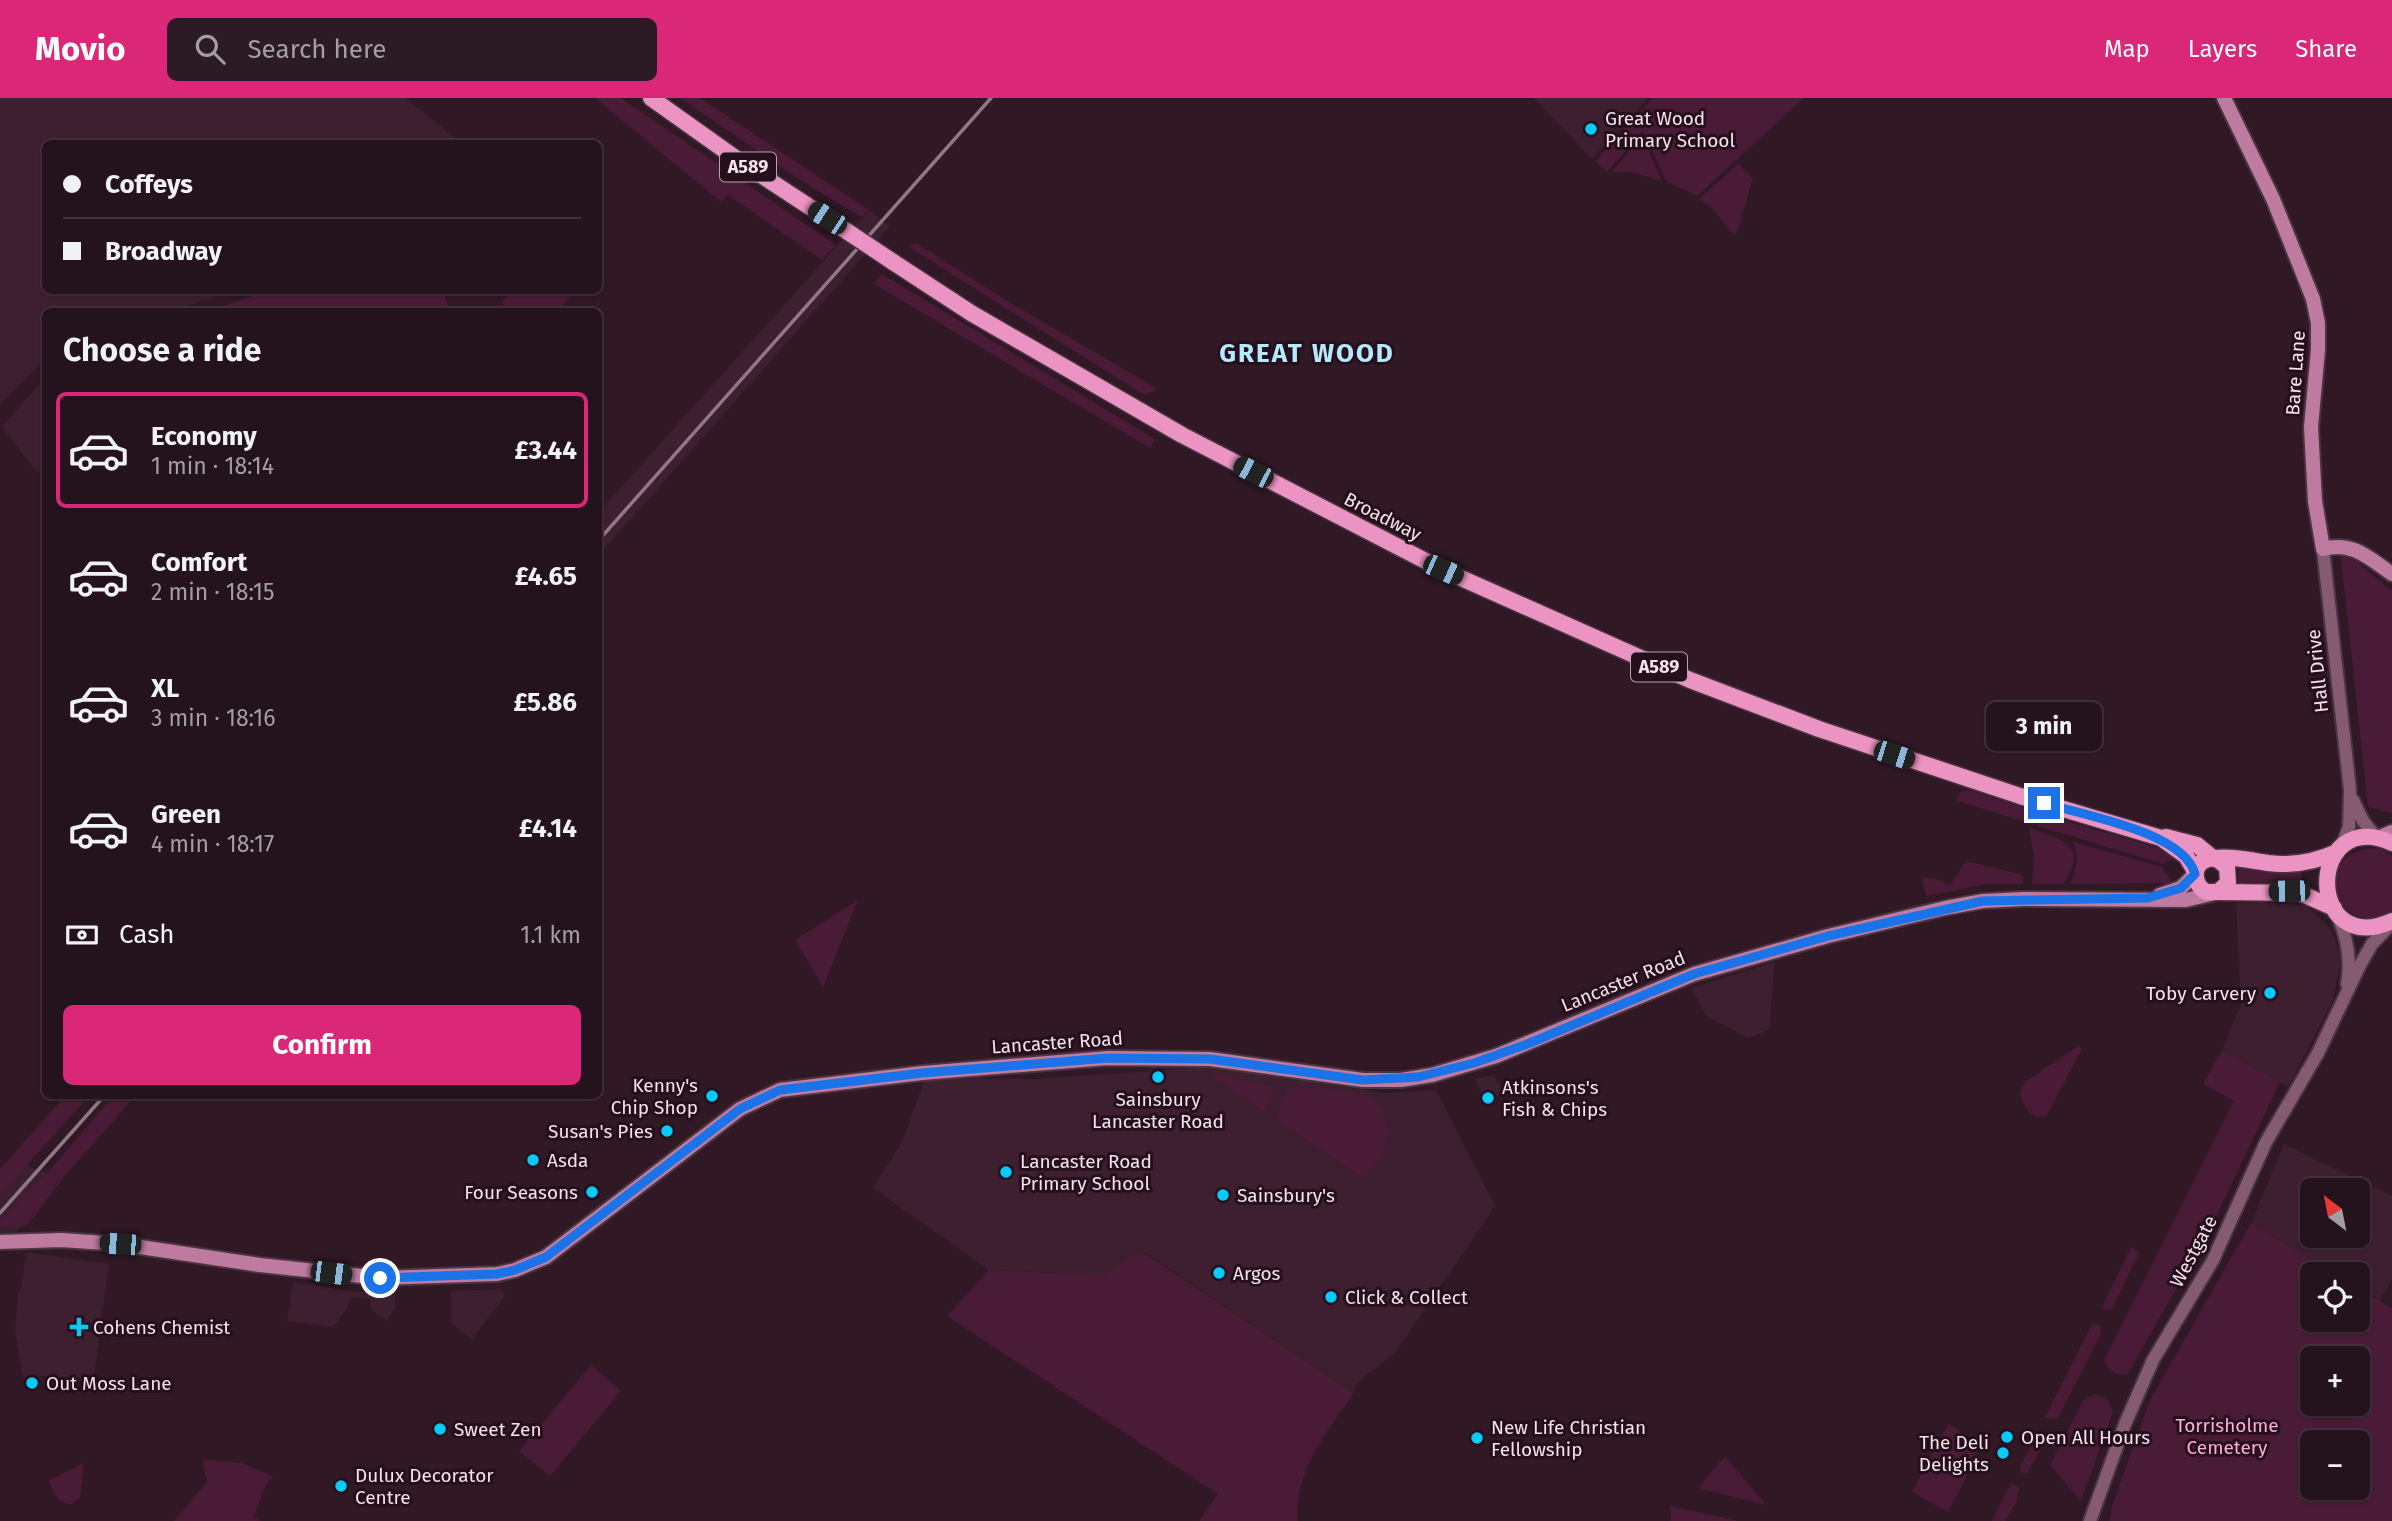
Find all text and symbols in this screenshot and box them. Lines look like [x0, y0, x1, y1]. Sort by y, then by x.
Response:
search box [167, 18, 657, 81]
text: Movio [35, 29, 125, 69]
icon: search [191, 30, 229, 68]
text: Search here [247, 34, 386, 65]
text: Map [2104, 35, 2150, 63]
text: Layers [2188, 35, 2257, 63]
text: Share [2295, 35, 2357, 63]
place label: Great Wood Primary School [1605, 107, 1735, 152]
marker: Great Wood Primary School [1583, 121, 1599, 137]
road number: A589 [720, 153, 776, 182]
text: Coffeys [105, 169, 193, 200]
car [804, 198, 851, 238]
text: Broadway [105, 236, 222, 267]
street label: Bare Lane [2281, 330, 2310, 416]
text: Choose a ride [63, 331, 261, 369]
district label: GREAT WOOD [1219, 338, 1395, 369]
icon: car [67, 419, 130, 482]
text: Economy [151, 421, 257, 452]
text: £3.44 [514, 435, 577, 466]
text: 1 min · 18:14 [151, 452, 274, 480]
car [1230, 453, 1277, 491]
street label: Broadway [1340, 487, 1426, 546]
icon: car [67, 545, 130, 608]
text: Comfort [151, 547, 247, 578]
car [1420, 552, 1467, 588]
text: £4.65 [515, 561, 577, 592]
text: 2 min · 18:15 [151, 578, 275, 606]
street label: Hall Drive [2302, 628, 2333, 714]
road number: A589 [1631, 652, 1687, 682]
icon: car [67, 671, 130, 734]
text: XL [151, 673, 179, 704]
text: £5.86 [513, 687, 577, 718]
callout: 3 min [1986, 702, 2102, 750]
text: 3 min · 18:16 [151, 704, 275, 732]
text: 3 min [2016, 712, 2072, 740]
car [1871, 739, 1918, 771]
route end [2028, 787, 2060, 819]
icon: car [67, 797, 130, 860]
text: Green [151, 799, 221, 830]
text: £4.14 [519, 813, 577, 844]
text: 4 min · 18:17 [151, 830, 274, 858]
car [2268, 880, 2311, 902]
icon: cash [63, 916, 101, 954]
text: Cash [119, 919, 175, 950]
text: 1.1 km [520, 921, 581, 949]
street label: Lancaster Road [1558, 946, 1689, 1017]
place label: Toby Carvery [2146, 982, 2257, 1005]
marker: Toby Carvery [2262, 985, 2278, 1001]
button: Confirm [63, 1005, 581, 1085]
street label: Lancaster Road [991, 1026, 1124, 1059]
marker: Sainsbury Lancaster Road [1150, 1069, 1166, 1085]
place label: Kenny's Chip Shop [611, 1074, 698, 1119]
place label: Atkinsons's Fish & Chips [1502, 1076, 1607, 1121]
marker: Kenny's Chip Shop [704, 1088, 720, 1104]
place label: Sainsbury Lancaster Road [1092, 1088, 1224, 1133]
marker: Atkinsons's Fish & Chips [1480, 1090, 1496, 1106]
place label: Susan's Pies [548, 1120, 653, 1143]
marker: Susan's Pies [659, 1123, 675, 1139]
place label: Asda [547, 1149, 588, 1172]
place label: Lancaster Road Primary School [1020, 1150, 1152, 1195]
marker: Asda [525, 1152, 541, 1168]
marker: Lancaster Road Primary School [998, 1164, 1014, 1180]
north arrow [2300, 1178, 2370, 1248]
map controls [2300, 1178, 2370, 1500]
place label: Four Seasons [464, 1181, 578, 1204]
marker: Four Seasons [584, 1184, 600, 1200]
place label: Sainsbury's [1237, 1184, 1335, 1207]
marker: Sainsbury's [1215, 1187, 1231, 1203]
street label: Westgate [2165, 1211, 2222, 1291]
car [99, 1232, 142, 1256]
car [309, 1260, 354, 1286]
route start [364, 1262, 396, 1294]
place label: Argos [1233, 1262, 1281, 1285]
button: locate [2300, 1262, 2370, 1332]
marker: Argos [1211, 1265, 1227, 1281]
place label: Click & Collect [1345, 1286, 1468, 1309]
marker: Click & Collect [1323, 1289, 1339, 1305]
place label: Cohens Chemist [93, 1316, 230, 1339]
marker: Cohens Chemist [71, 1319, 87, 1335]
button: + [2300, 1346, 2370, 1416]
place label: Out Moss Lane [46, 1372, 172, 1395]
marker: Out Moss Lane [24, 1375, 40, 1391]
park label: Torrisholme Cemetery [2175, 1414, 2279, 1459]
place label: New Life Christian Fellowship [1491, 1416, 1646, 1461]
place label: Sweet Zen [454, 1418, 542, 1441]
marker: Sweet Zen [432, 1421, 448, 1437]
place label: Open All Hours [2021, 1426, 2150, 1449]
marker: Open All Hours [1999, 1429, 2015, 1445]
marker: New Life Christian Fellowship [1469, 1430, 1485, 1446]
button: − [2300, 1430, 2370, 1500]
place label: The Deli Delights [1919, 1431, 1989, 1476]
marker: The Deli Delights [1995, 1445, 2011, 1461]
place label: Dulux Decorator Centre [355, 1464, 494, 1509]
marker: Dulux Decorator Centre [333, 1478, 349, 1494]

